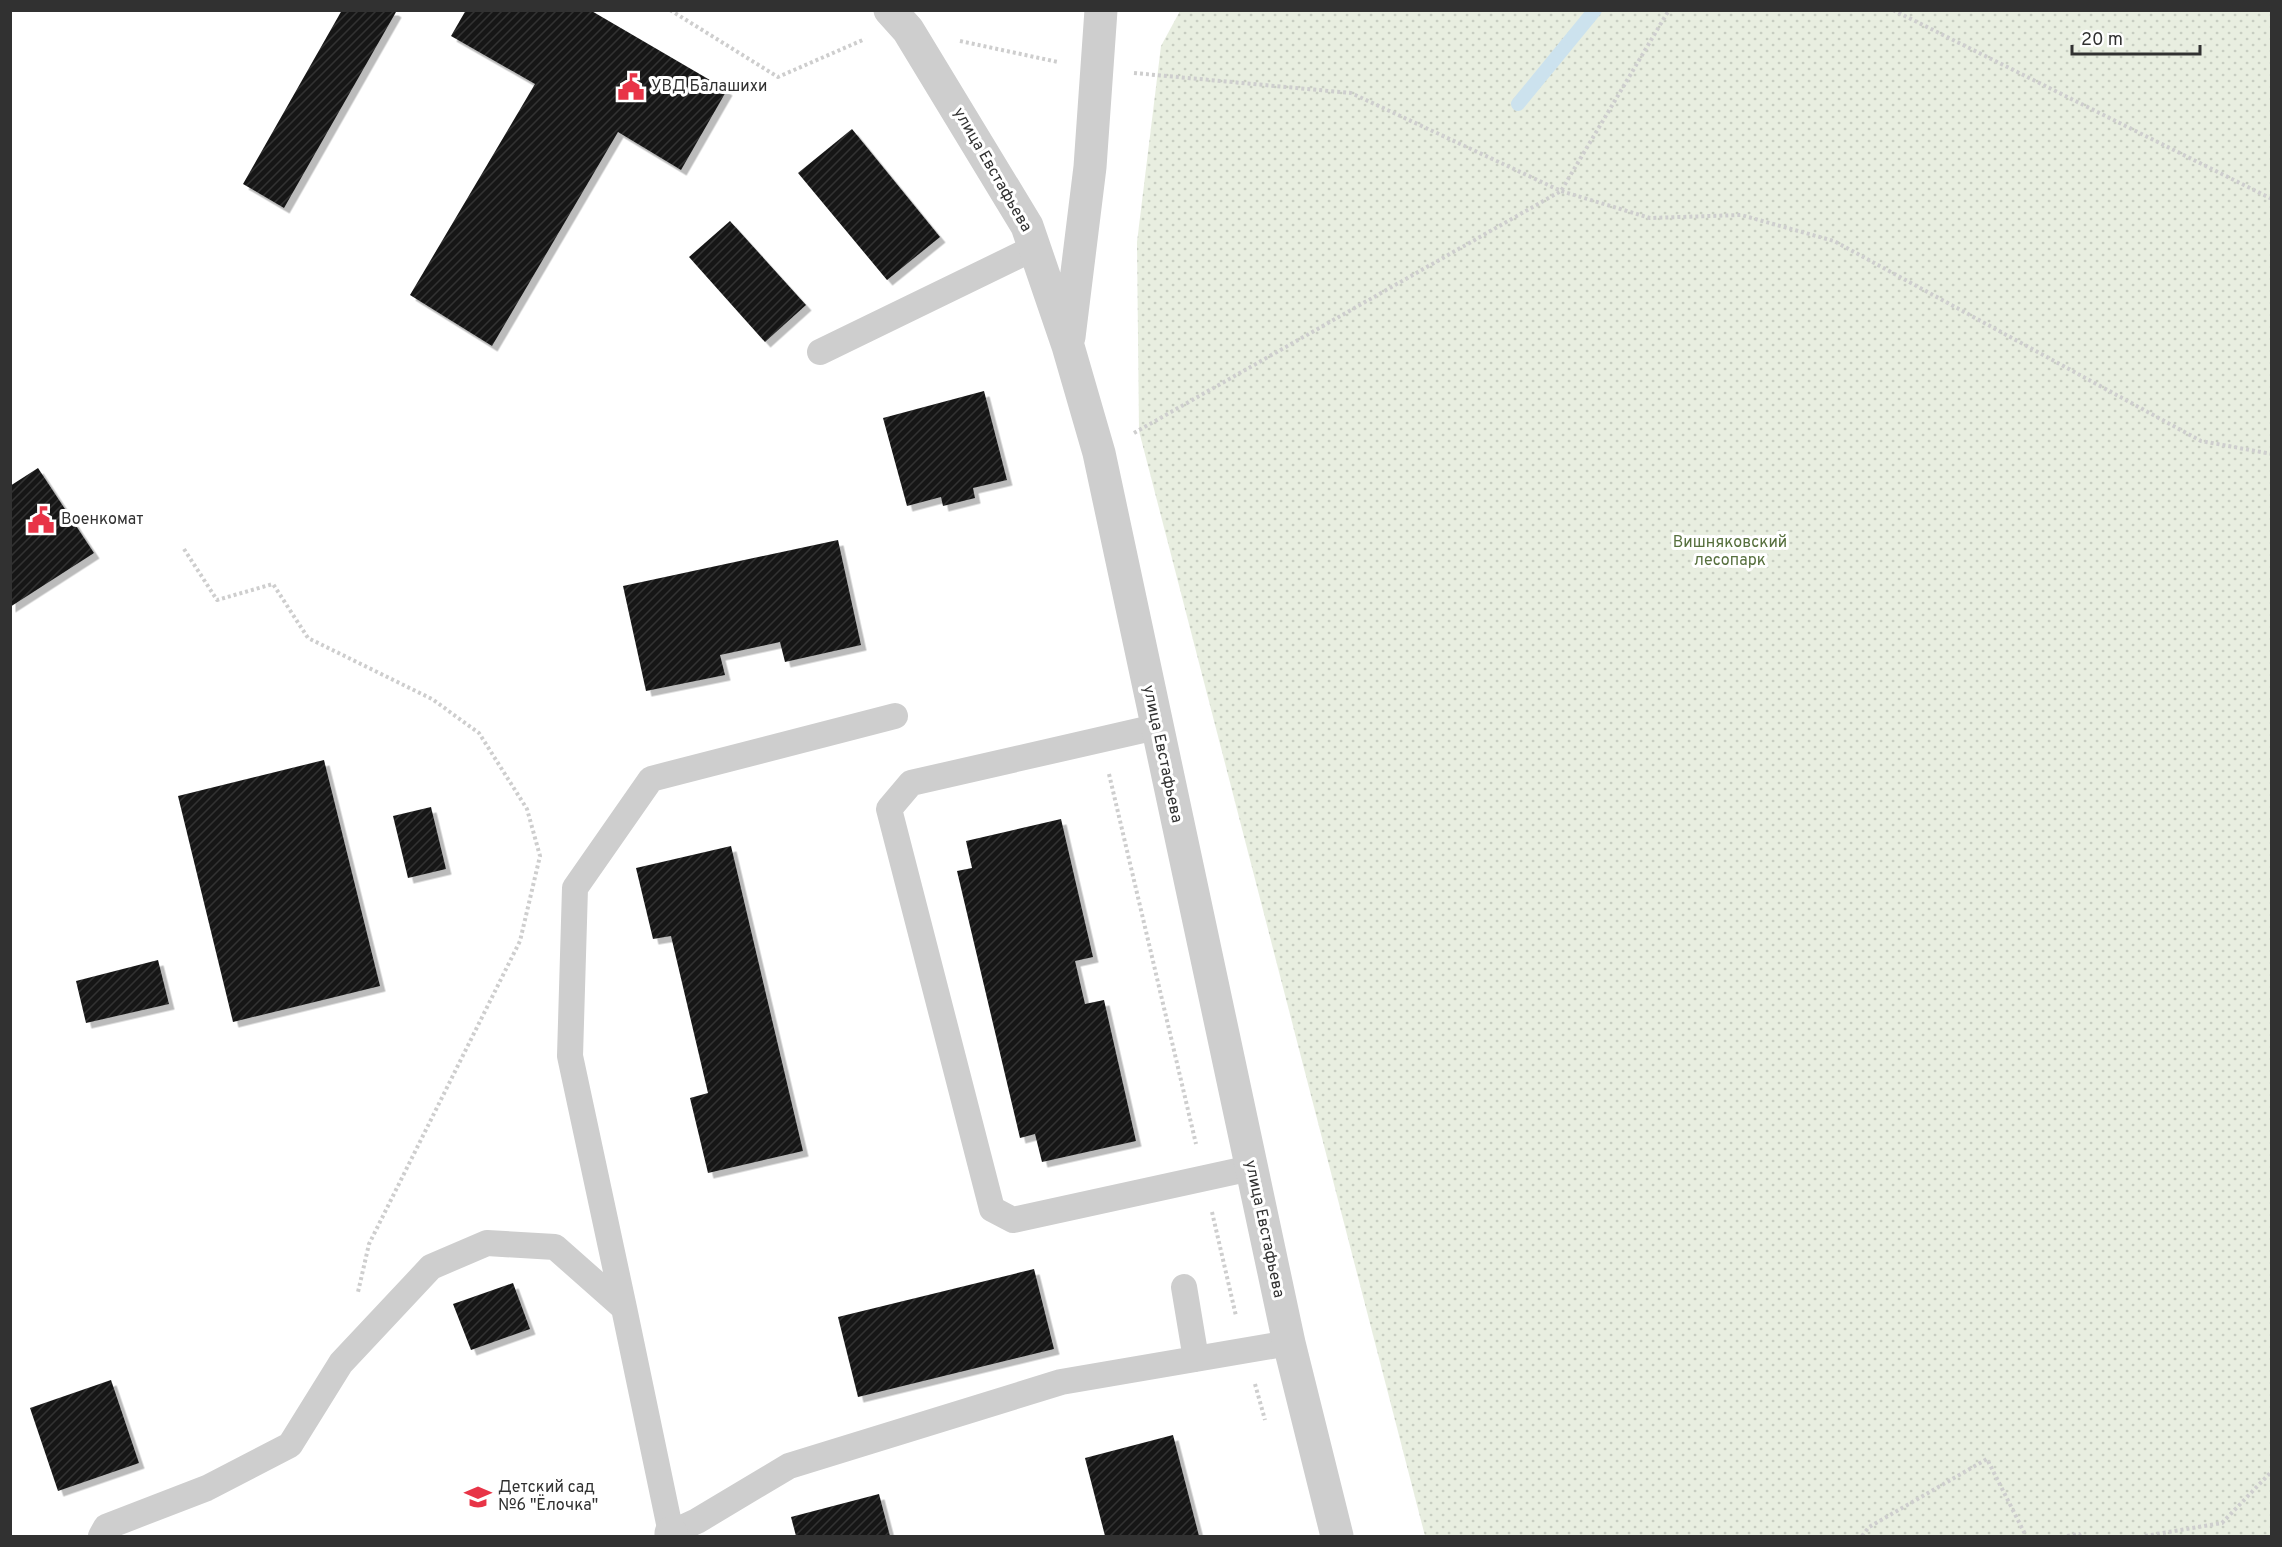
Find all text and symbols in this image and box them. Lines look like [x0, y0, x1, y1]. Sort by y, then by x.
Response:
scale bar [2072, 18, 2200, 56]
text: 20 m [2081, 29, 2123, 52]
public building icon: УВД Балашихи [616, 72, 646, 102]
place label: УВД Балашихи [651, 77, 767, 97]
street label: улица Евстафьева [948, 104, 1036, 236]
public building icon: Военкомат [26, 505, 56, 535]
place label: Военкомат [61, 510, 144, 530]
park label: Вишняковский лесопарк [1673, 533, 1787, 571]
street label: улица Евстафьева [1138, 683, 1186, 825]
street label: улица Евстафьева [1240, 1158, 1288, 1300]
place label: Детский сад №6 "Ёлочка" [498, 1478, 598, 1516]
school or university icon: Детский сад №6 "Ёлочка" [463, 1482, 493, 1512]

